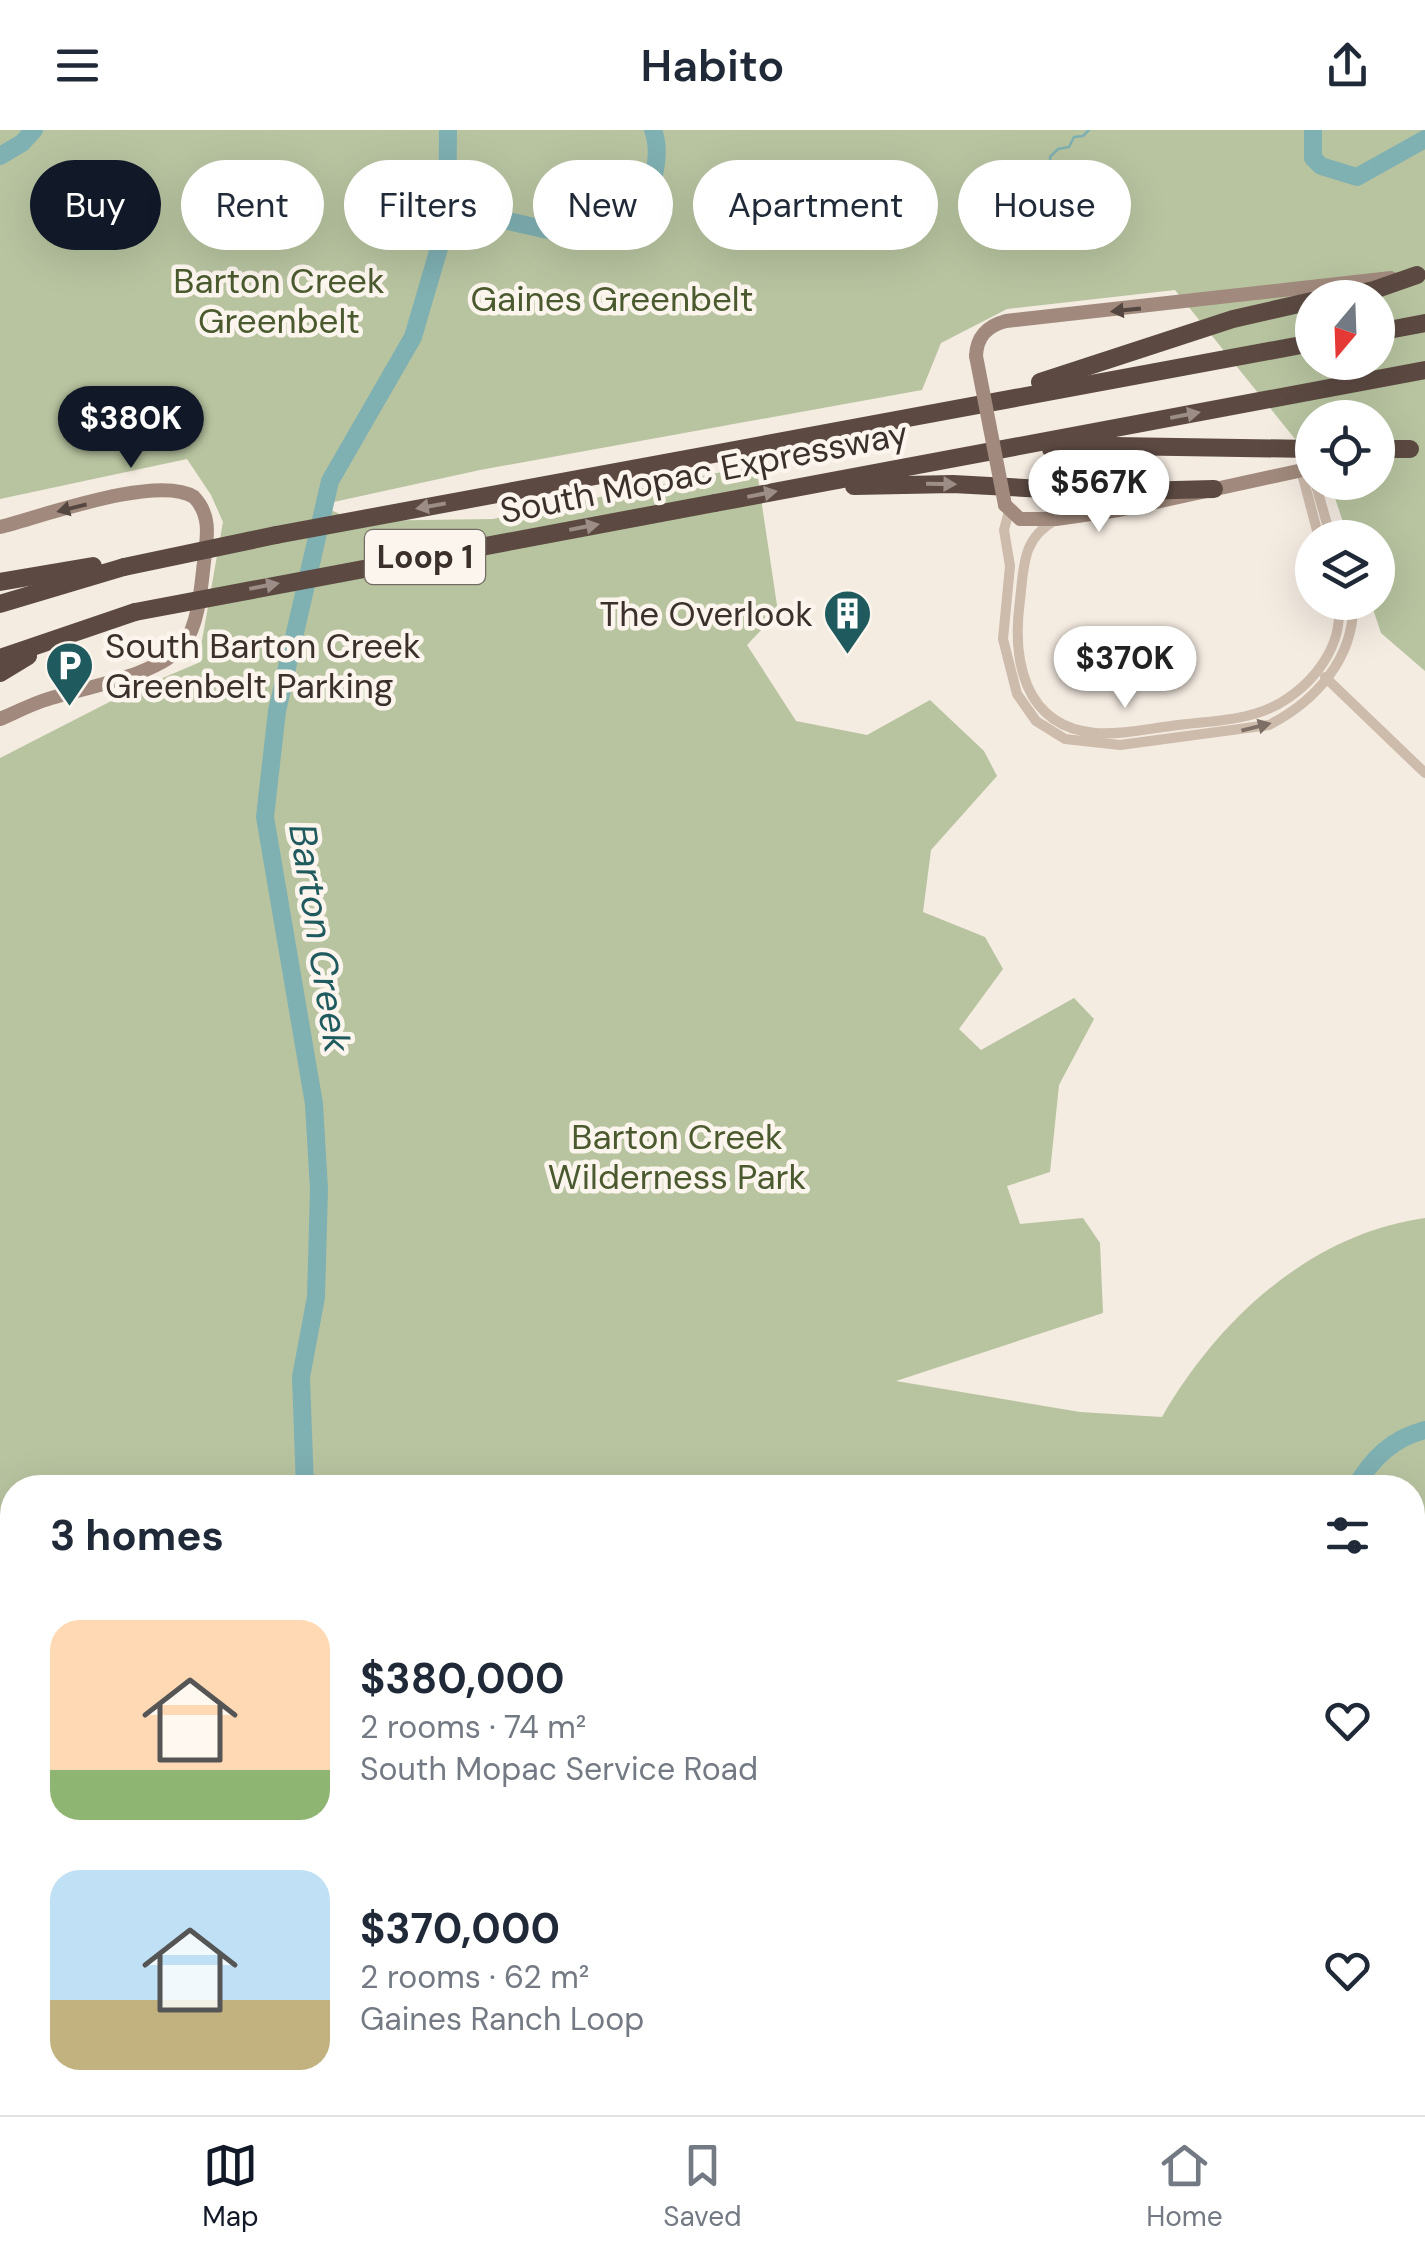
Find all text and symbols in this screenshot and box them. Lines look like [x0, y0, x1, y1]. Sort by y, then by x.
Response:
text: Habito [640, 36, 785, 95]
icon: menu [50, 38, 105, 93]
icon: share [1320, 38, 1375, 93]
chip: Buy [30, 160, 161, 250]
chip: Rent [181, 160, 324, 250]
chip: Filters [344, 160, 513, 250]
chip: New [533, 160, 673, 250]
chip: Apartment [693, 160, 938, 250]
chip: House [958, 160, 1131, 250]
park label: Barton Creek Greenbelt [173, 258, 385, 344]
park label: Gaines Greenbelt [471, 276, 753, 322]
north arrow [1295, 280, 1395, 380]
map controls [1295, 280, 1395, 620]
one-way arrow [1110, 302, 1142, 318]
pin: $380K [61, 386, 201, 471]
text: $380K [80, 397, 182, 439]
button: locate [1295, 400, 1395, 500]
one-way arrow [1170, 406, 1201, 422]
street label: South Mopac Expressway [496, 410, 912, 534]
pin: $567K [1029, 450, 1169, 535]
text: $567K [1050, 461, 1148, 503]
one-way arrow [926, 476, 958, 492]
one-way arrow [747, 486, 778, 501]
one-way arrow [415, 499, 446, 515]
one-way arrow [56, 500, 87, 516]
one-way arrow [569, 519, 600, 534]
button: layers [1295, 520, 1395, 620]
road number: Loop 1 [365, 530, 485, 584]
one-way arrow [249, 578, 280, 594]
building icon: The Overlook [822, 588, 874, 656]
place label: The Overlook [600, 591, 813, 637]
place label: South Barton Creek Greenbelt Parking [105, 623, 421, 709]
pin: $370K [1055, 626, 1195, 711]
text: $370K [1076, 637, 1174, 679]
parking icon: South Barton Creek Greenbelt Parking [44, 640, 96, 708]
one-way arrow [1241, 718, 1272, 734]
water label: Barton Creek [277, 820, 363, 1057]
park label: Barton Creek Wilderness Park [548, 1114, 807, 1200]
text: 3 homes [50, 1508, 224, 1563]
icon: filters [1320, 1508, 1375, 1563]
text: $380,000 [360, 1651, 565, 1706]
icon: home [130, 1660, 250, 1780]
icon: heart [1320, 1693, 1375, 1748]
text: 2 rooms · 74 m² [360, 1706, 586, 1748]
text: South Mopac Service Road [360, 1748, 758, 1790]
text: $370,000 [360, 1901, 560, 1956]
icon: home [130, 1910, 250, 2030]
icon: heart [1320, 1943, 1375, 1998]
text: 2 rooms · 62 m² [360, 1956, 589, 1998]
text: Gaines Ranch Loop [360, 1998, 644, 2040]
tab: Map [202, 2138, 259, 2235]
tab: Saved [663, 2138, 742, 2235]
tab: Home [1146, 2138, 1223, 2235]

